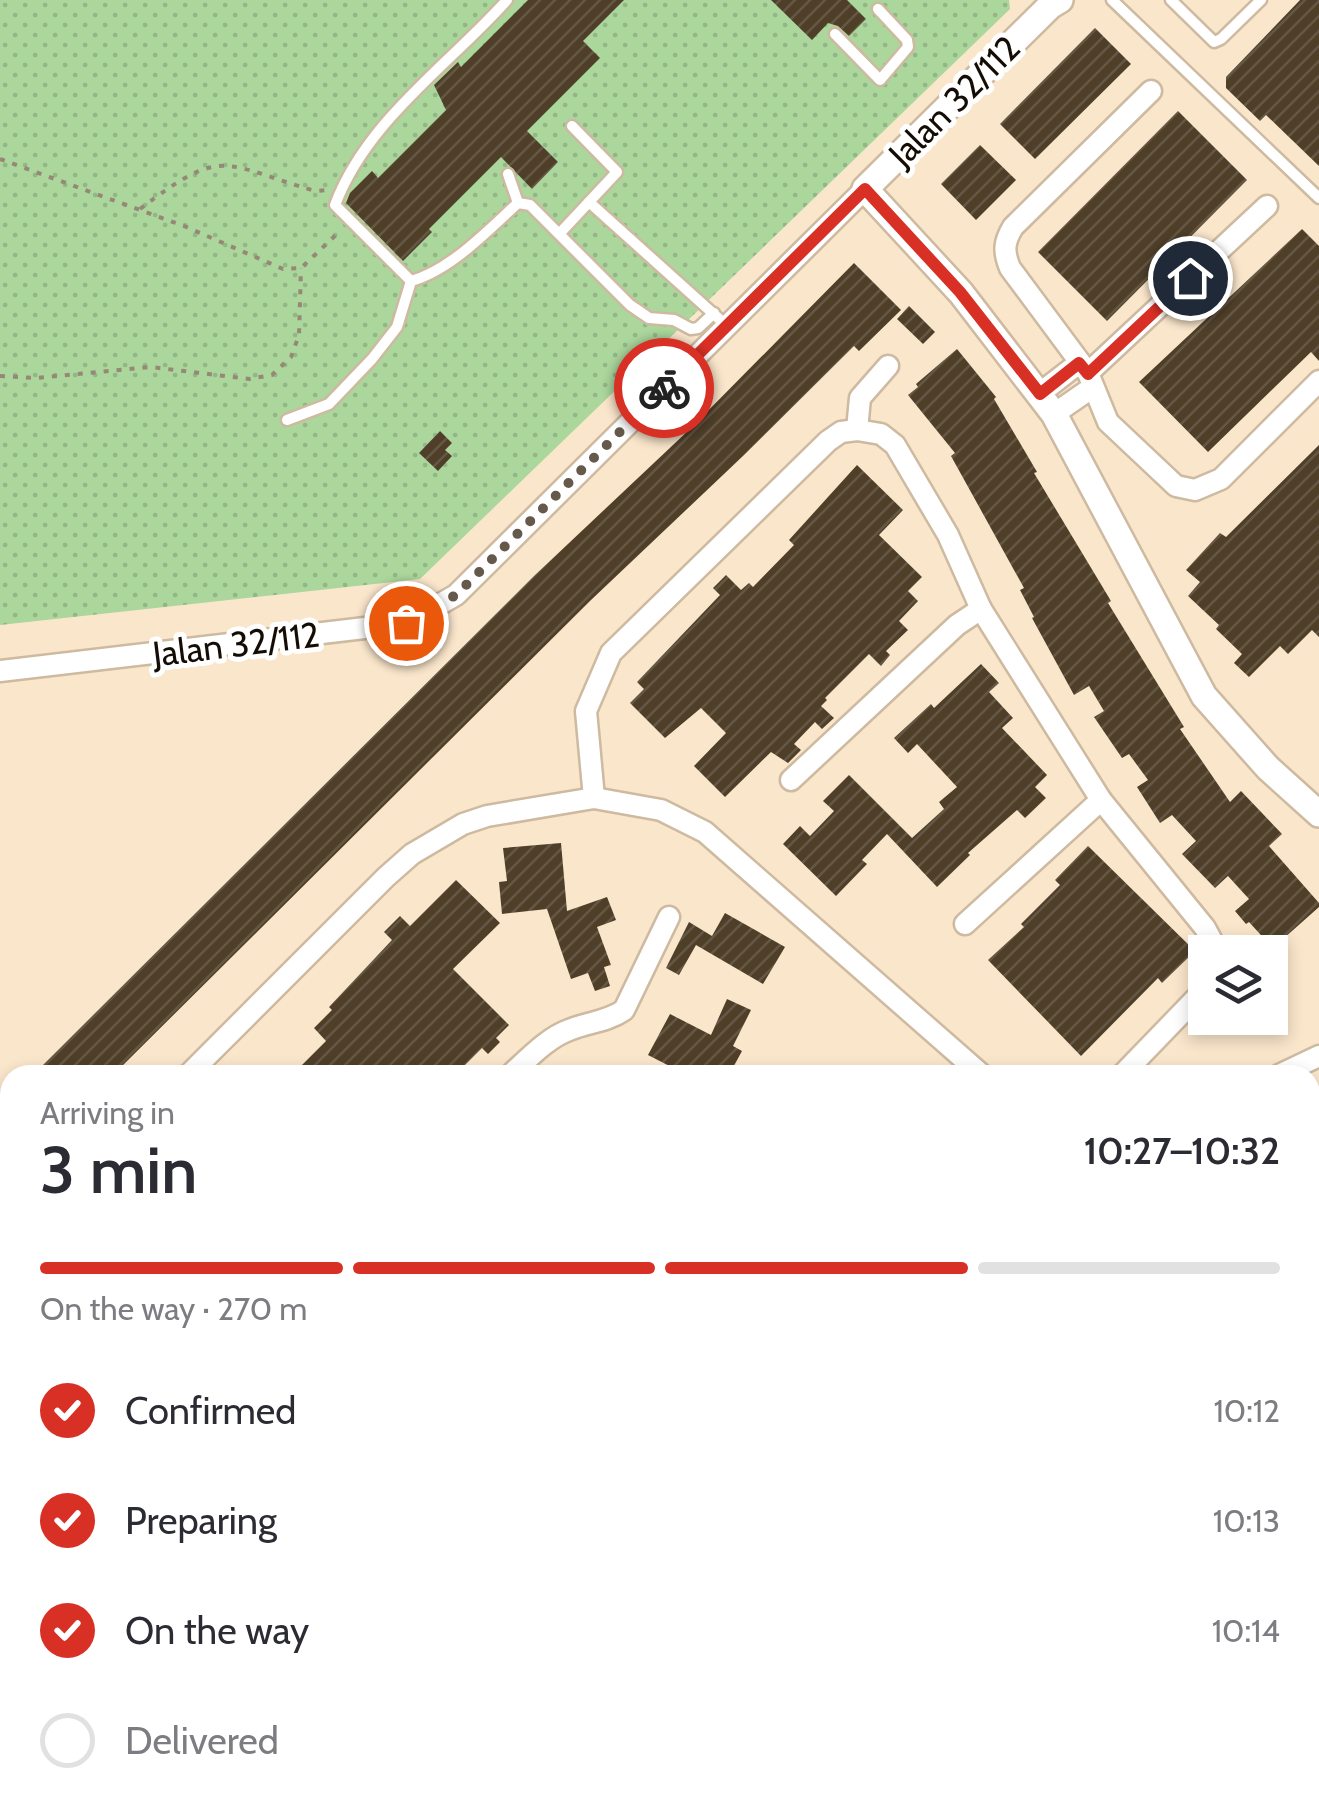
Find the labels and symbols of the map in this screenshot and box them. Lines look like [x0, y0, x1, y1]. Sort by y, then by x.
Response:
street label: Jalan 32/112 [879, 27, 1028, 176]
pin [1148, 236, 1233, 321]
courier [614, 338, 714, 438]
pin [364, 581, 449, 666]
street label: Jalan 32/112 [149, 612, 322, 676]

